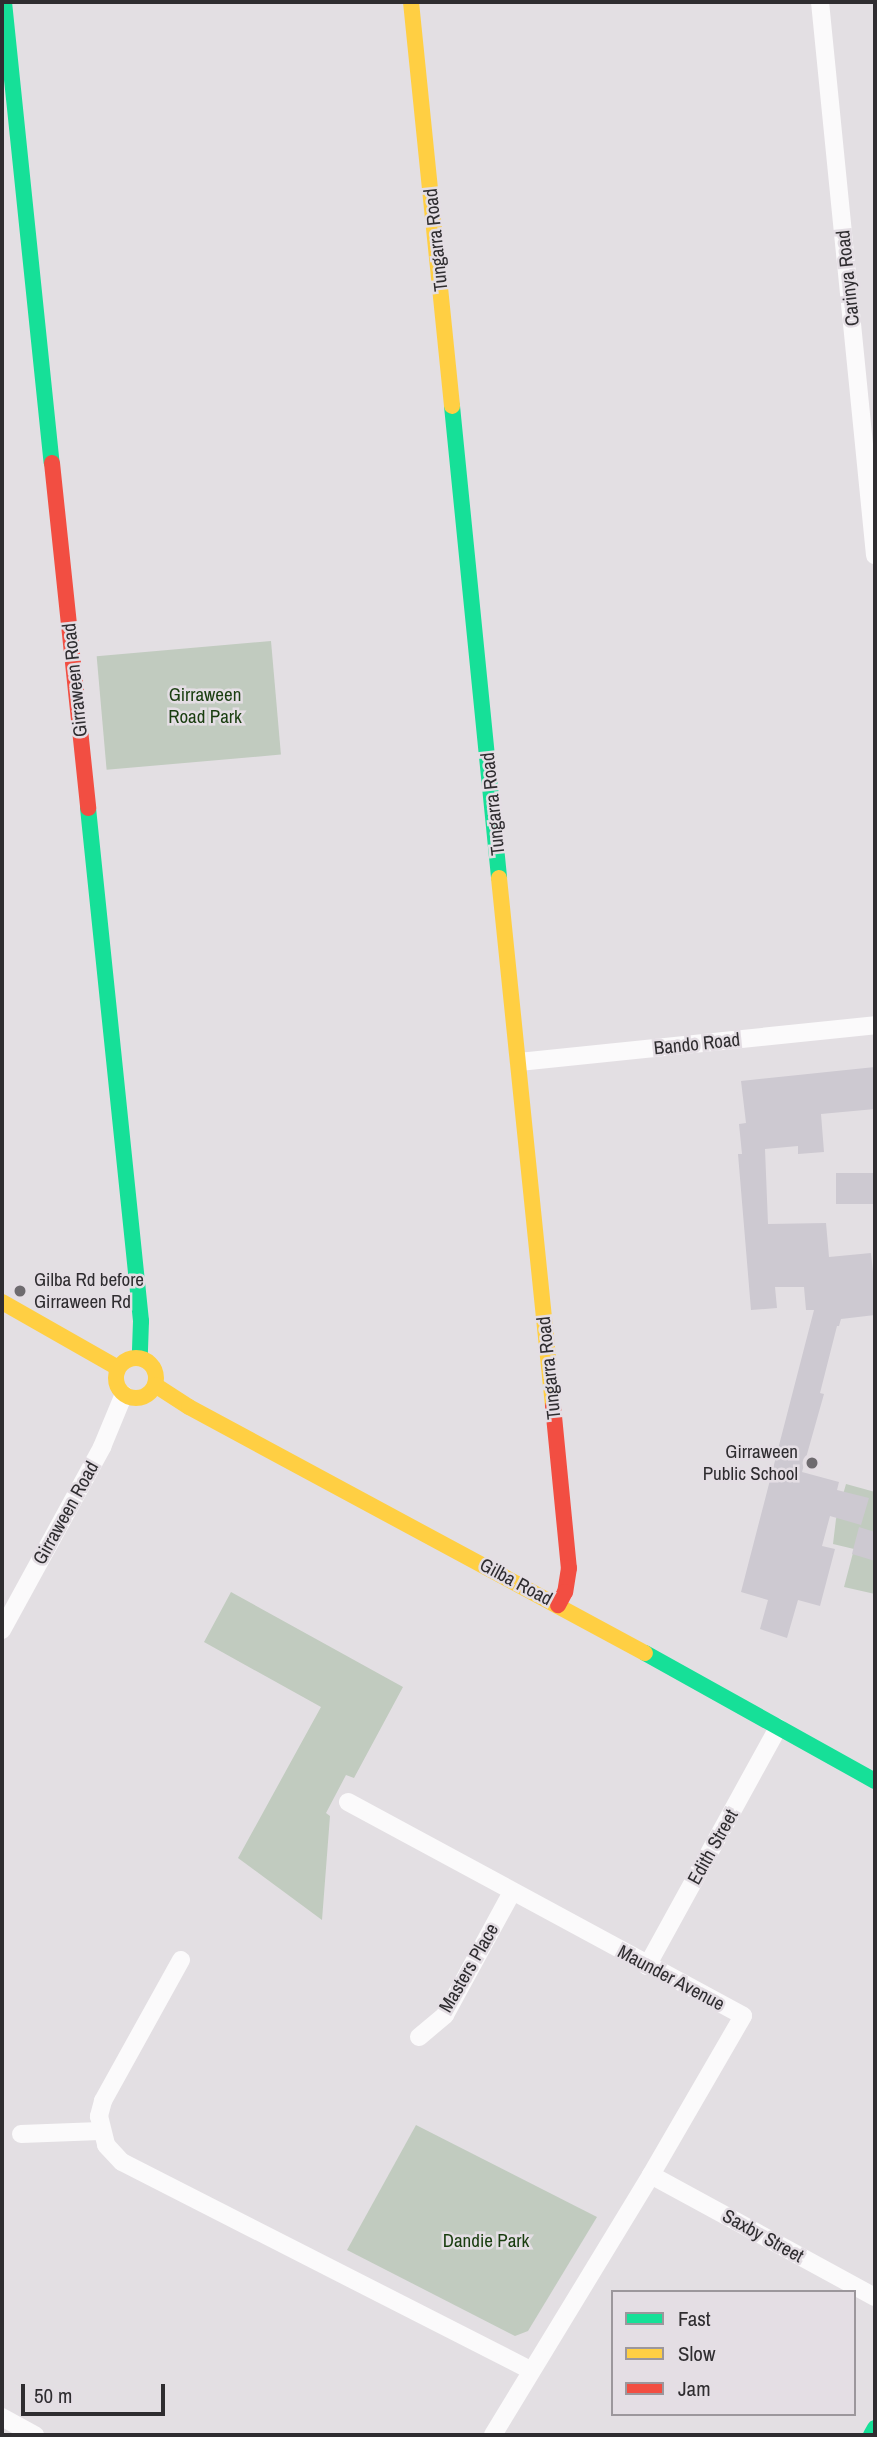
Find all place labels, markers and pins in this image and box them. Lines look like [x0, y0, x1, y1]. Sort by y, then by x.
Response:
place label: Gilba Rd before Girraween Rd [34, 1269, 144, 1313]
marker: Gilba Rd before Girraween Rd [12, 1283, 28, 1299]
place label: Girraween Public School [703, 1441, 798, 1485]
marker: Girraween Public School [804, 1455, 820, 1471]

